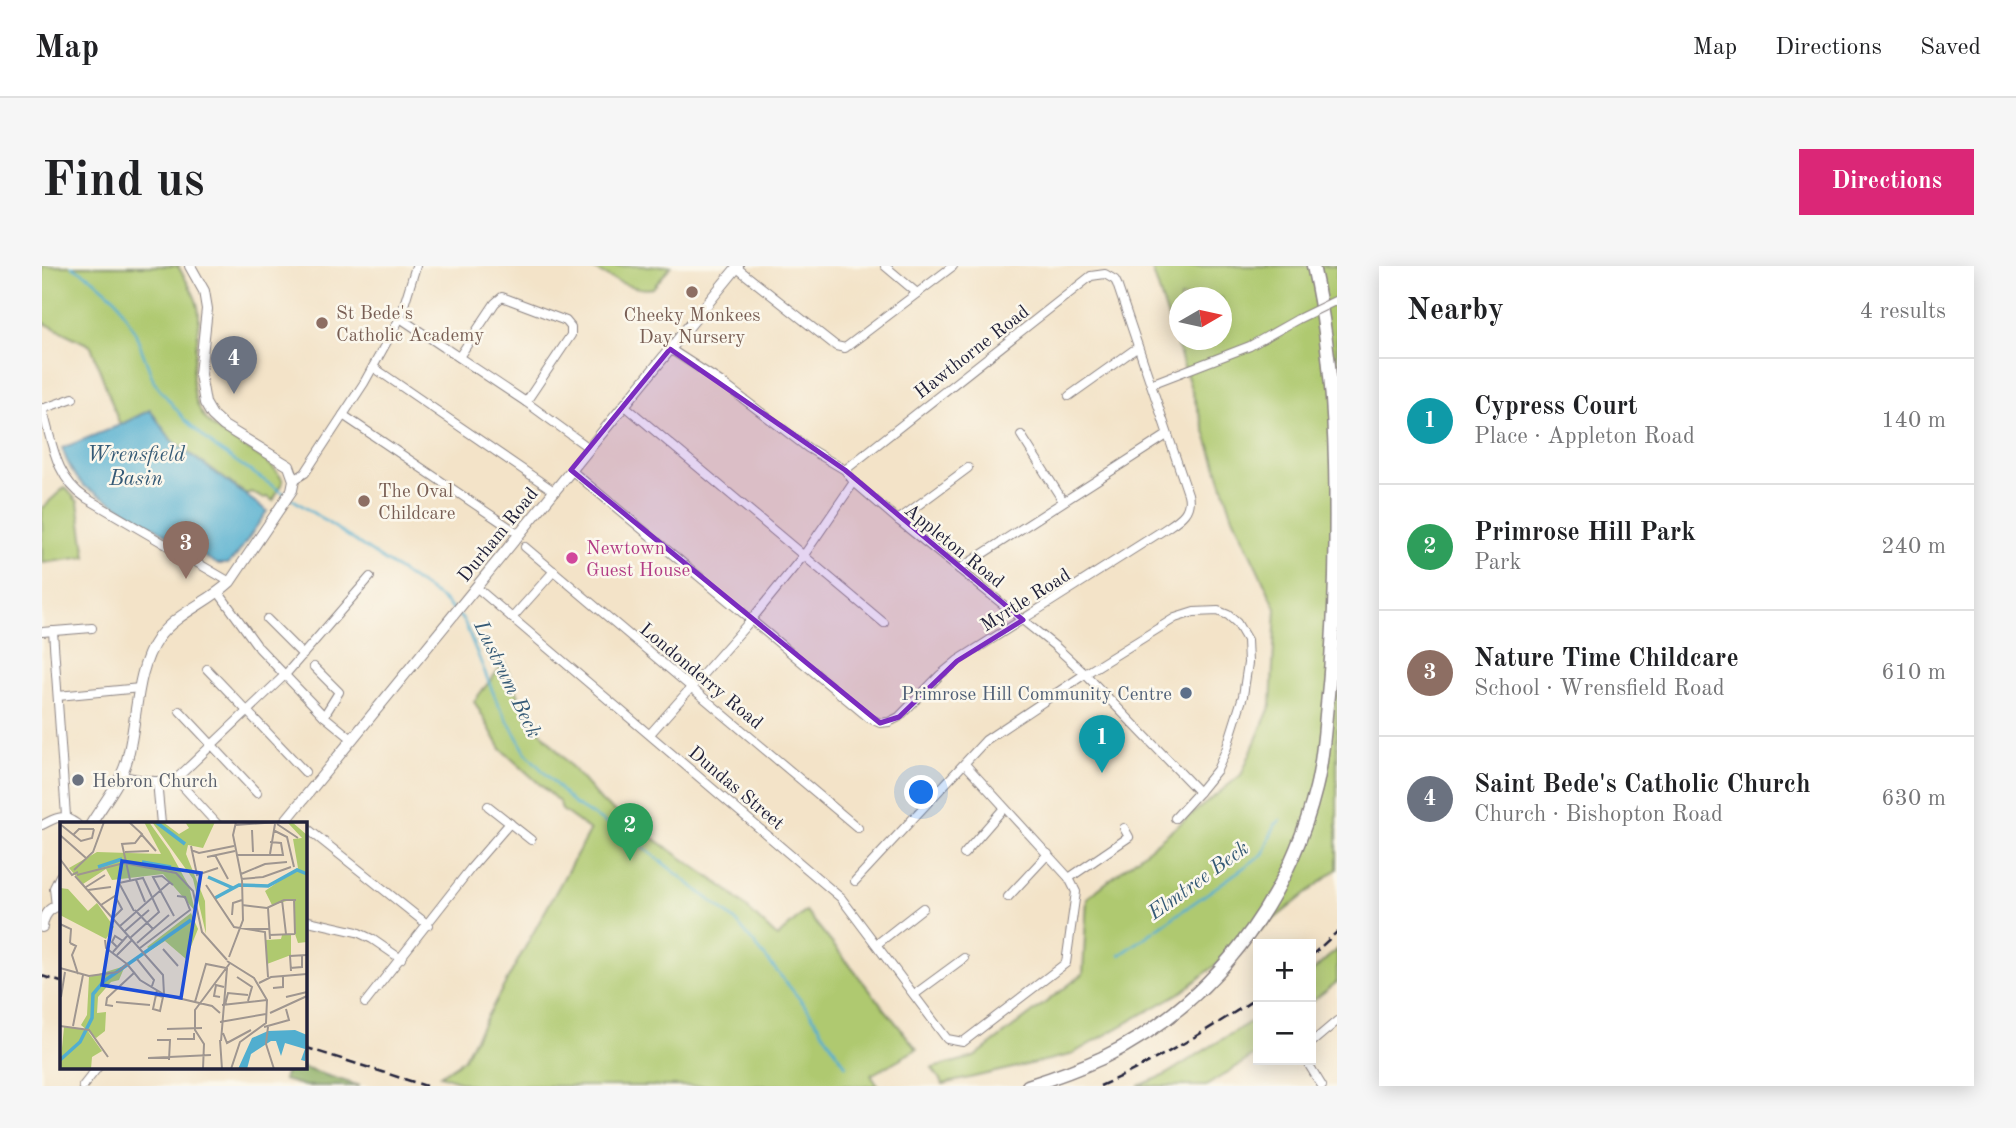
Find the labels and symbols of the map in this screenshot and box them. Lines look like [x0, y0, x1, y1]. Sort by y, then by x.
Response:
marker: Cheeky Monkees Day Nursery [684, 284, 700, 300]
north arrow [1169, 287, 1232, 350]
street label: Hawthorne Road [912, 302, 1033, 403]
place label: St Bede's Catholic Academy [336, 305, 484, 346]
place label: Cheeky Monkees Day Nursery [623, 307, 761, 348]
marker: St Bede's Catholic Academy [314, 315, 330, 331]
pin: 4 [211, 336, 257, 394]
water label: Wrensfield Basin [87, 445, 186, 490]
place label: The Oval Childcare [378, 483, 455, 524]
street label: Durham Road [455, 485, 543, 586]
marker: The Oval Childcare [356, 493, 372, 509]
street label: Appleton Road [900, 501, 1007, 593]
pin: 3 [163, 521, 209, 579]
place label: Newtown Guest House [586, 540, 690, 581]
marker: Newtown Guest House [564, 550, 580, 566]
street label: Myrtle Road [978, 566, 1075, 636]
water label: Lustrum Beck [469, 617, 544, 742]
street label: Londonderry Road [635, 620, 766, 734]
marker: Primrose Hill Community Centre [1178, 685, 1194, 701]
place label: Primrose Hill Community Centre [901, 686, 1172, 705]
pin: 1 [1079, 715, 1125, 773]
street label: Dundas Street [684, 744, 787, 834]
marker: Hebron Church [70, 772, 86, 788]
place label: Hebron Church [92, 773, 218, 792]
your location [904, 775, 938, 809]
pin: 2 [607, 803, 653, 861]
inset map [60, 822, 306, 1068]
water label: Elmtree Beck [1144, 838, 1253, 925]

